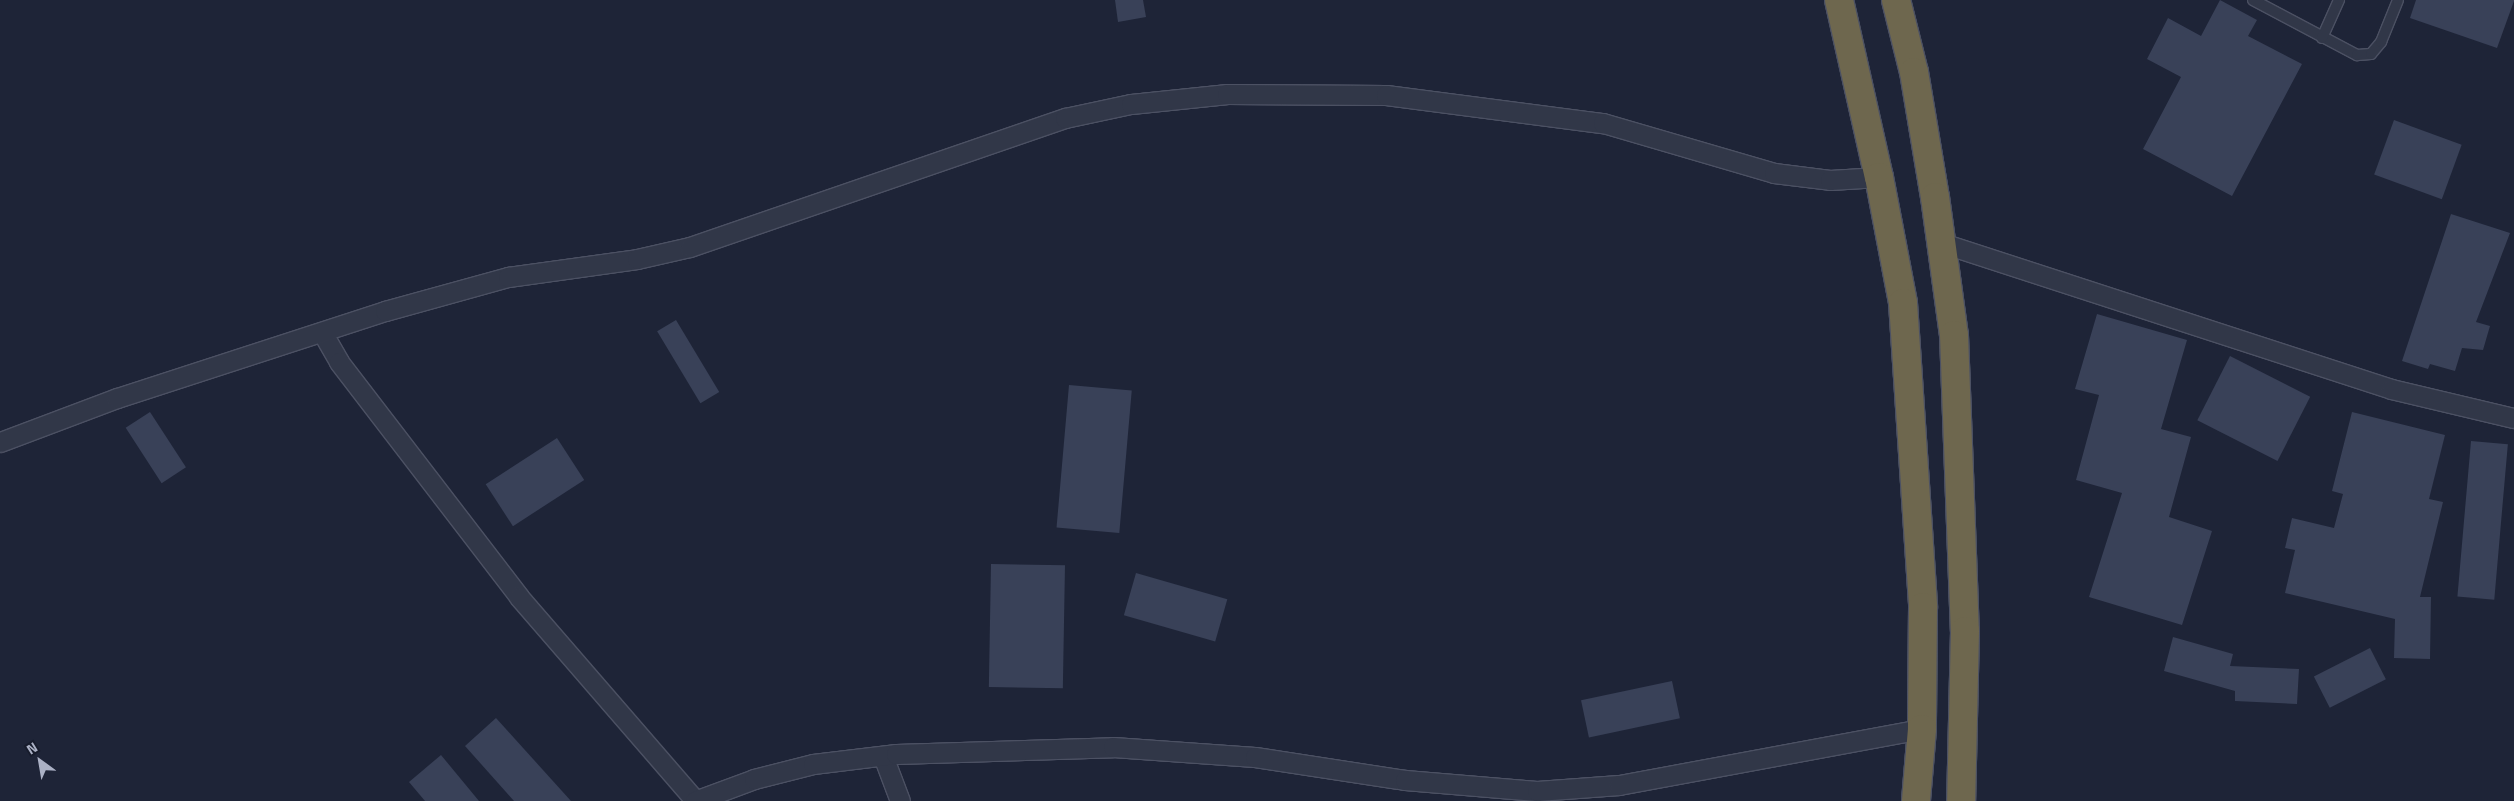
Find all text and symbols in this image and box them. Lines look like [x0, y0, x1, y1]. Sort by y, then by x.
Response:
north arrow [15, 736, 65, 786]
text: N [22, 736, 41, 759]

